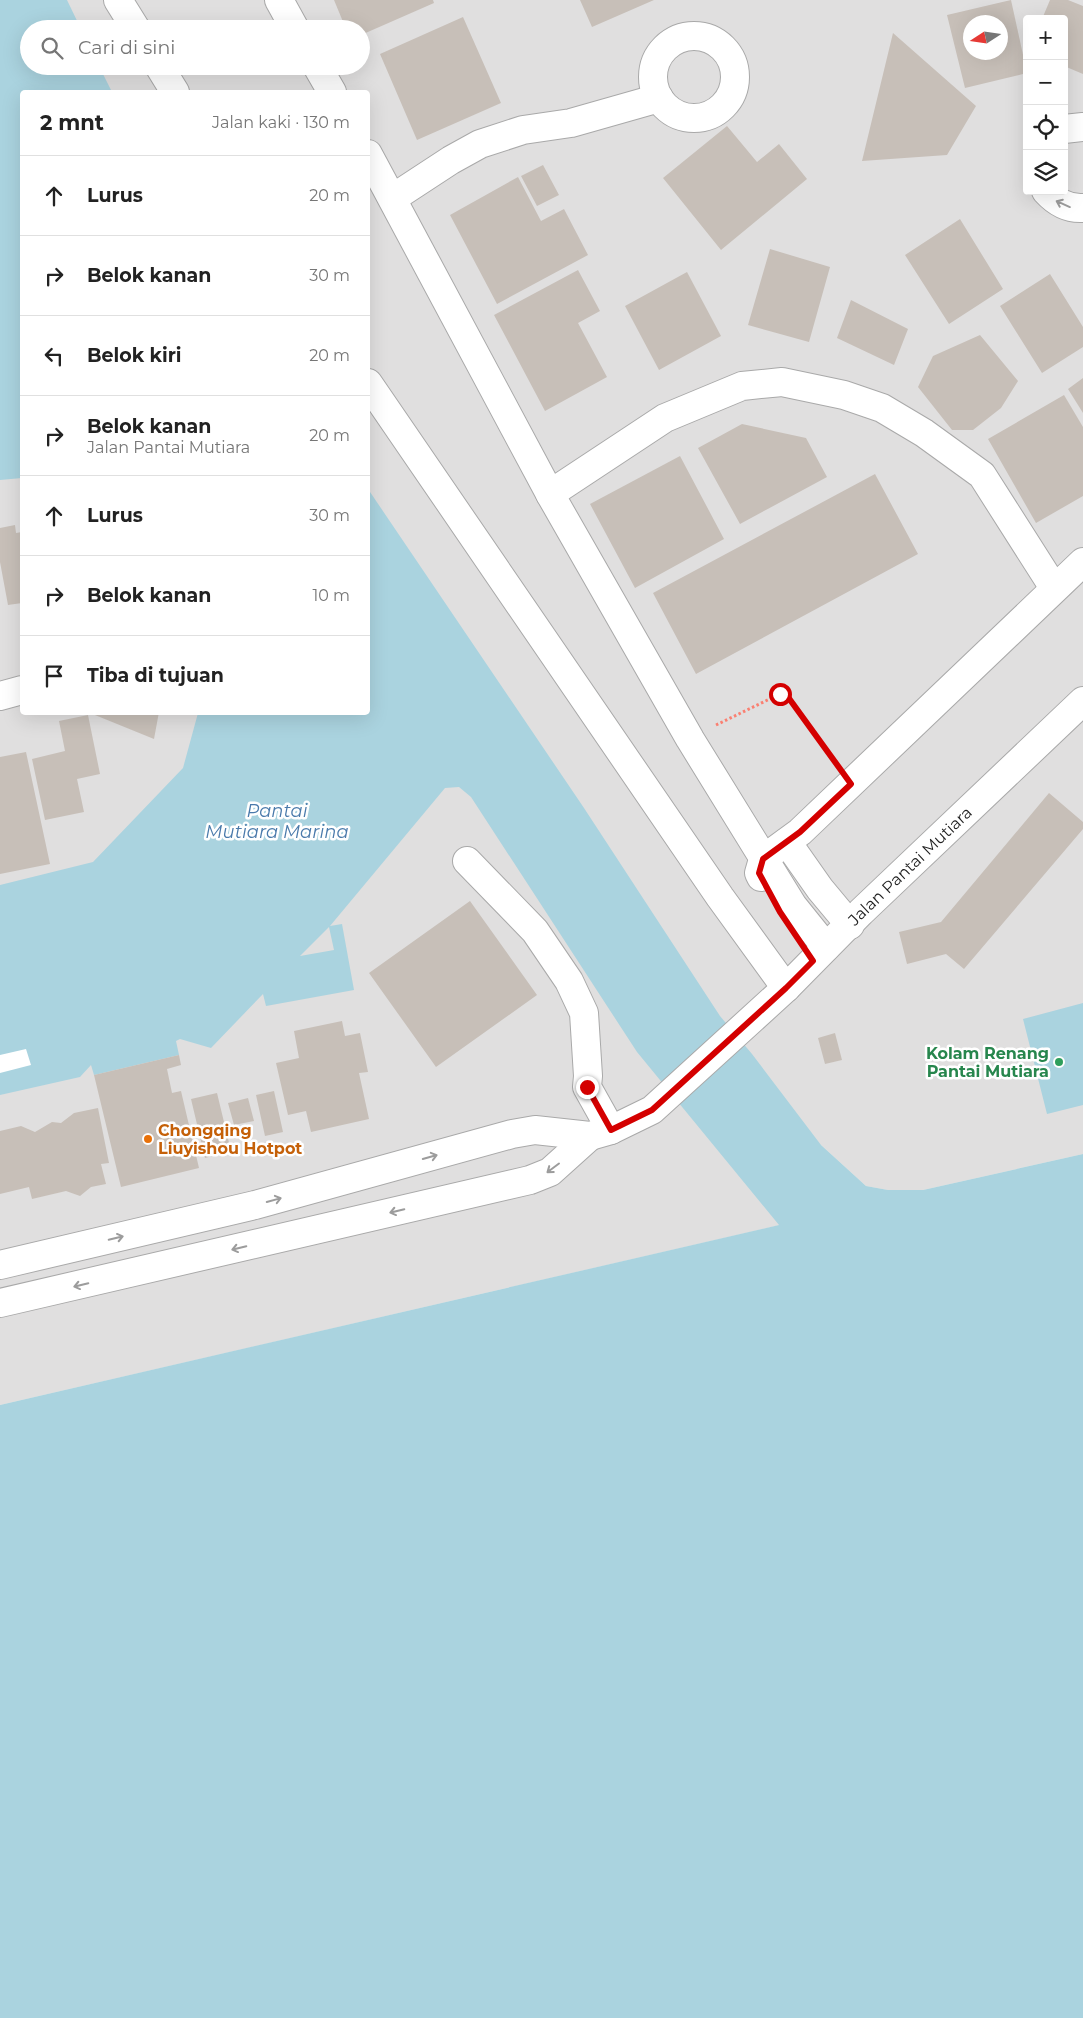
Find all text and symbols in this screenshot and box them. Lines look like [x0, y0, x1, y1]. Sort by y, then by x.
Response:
north arrow [963, 15, 1008, 60]
map controls [1023, 15, 1068, 195]
button: + [1023, 15, 1068, 60]
search box [20, 20, 370, 75]
icon: search [38, 34, 66, 62]
text: Cari di sini [78, 36, 175, 59]
button: − [1023, 60, 1068, 105]
button: locate [1023, 105, 1068, 150]
text: 2 mnt [40, 110, 104, 135]
text: Jalan kaki · 130 m [212, 113, 350, 132]
button: layers [1023, 150, 1068, 195]
icon: ahead [40, 182, 68, 210]
text: Lurus [87, 184, 143, 207]
text: 20 m [309, 186, 350, 205]
one-way arrow [1056, 198, 1071, 208]
icon: right [40, 262, 68, 290]
text: Belok kanan [87, 264, 211, 287]
text: 30 m [309, 266, 350, 285]
icon: left [40, 342, 68, 370]
text: Belok kiri [87, 344, 182, 367]
text: 20 m [309, 346, 350, 365]
text: Belok kanan [87, 415, 211, 438]
icon: right [40, 422, 68, 450]
text: 20 m [309, 426, 350, 445]
text: Jalan Pantai Mutiara [87, 438, 250, 457]
icon: ahead [40, 502, 68, 530]
text: Lurus [87, 504, 143, 527]
text: 30 m [309, 506, 350, 525]
icon: right [40, 582, 68, 610]
text: Belok kanan [87, 584, 211, 607]
text: 10 m [312, 586, 350, 605]
icon: arrive [40, 662, 68, 690]
text: Tiba di tujuan [87, 664, 224, 687]
route start [769, 683, 792, 706]
water label: Pantai Mutiara Marina [205, 800, 349, 843]
street label: Jalan Pantai Mutiara [844, 803, 976, 930]
place label: Kolam Renang Pantai Mutiara [926, 1044, 1049, 1081]
marker: Kolam Renang Pantai Mutiara [1053, 1056, 1065, 1068]
route end [576, 1076, 599, 1099]
place label: Chongqing Liuyishou Hotpot [158, 1121, 302, 1158]
marker: Chongqing Liuyishou Hotpot [142, 1133, 154, 1145]
one-way arrow [422, 1151, 438, 1161]
one-way arrow [546, 1163, 560, 1173]
one-way arrow [265, 1195, 281, 1204]
one-way arrow [390, 1207, 406, 1216]
one-way arrow [107, 1233, 123, 1242]
one-way arrow [232, 1244, 248, 1253]
one-way arrow [73, 1281, 89, 1290]

